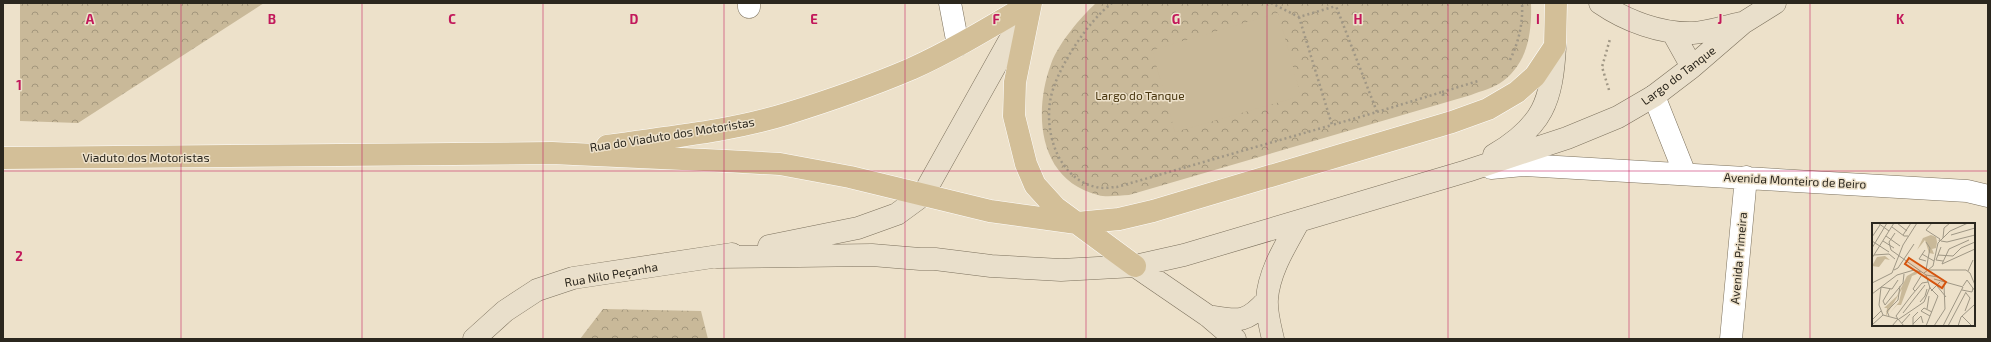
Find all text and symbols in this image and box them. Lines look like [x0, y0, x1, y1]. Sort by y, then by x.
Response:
text: A [86, 11, 95, 27]
text: B [268, 11, 276, 27]
text: C [448, 11, 456, 27]
text: D [630, 11, 639, 27]
text: E [810, 11, 818, 27]
text: F [992, 11, 1000, 27]
text: G [1172, 11, 1180, 27]
text: H [1354, 11, 1363, 27]
text: I [1536, 11, 1540, 27]
text: J [1718, 11, 1722, 27]
text: K [1896, 11, 1905, 27]
street label: Largo do Tanque [1638, 43, 1718, 107]
text: 1 [16, 77, 22, 93]
park label: Largo do Tanque [1095, 88, 1185, 102]
street label: Rua do Viaduto dos Motoristas [589, 114, 755, 154]
street label: Viaduto dos Motoristas [83, 150, 209, 164]
street label: Avenida Monteiro de Beiro [1723, 169, 1867, 191]
street label: Avenida Primeira [1727, 211, 1749, 305]
inset map [1872, 223, 1975, 326]
text: 2 [15, 248, 23, 264]
street label: Rua Nilo Peçanha [563, 259, 659, 290]

